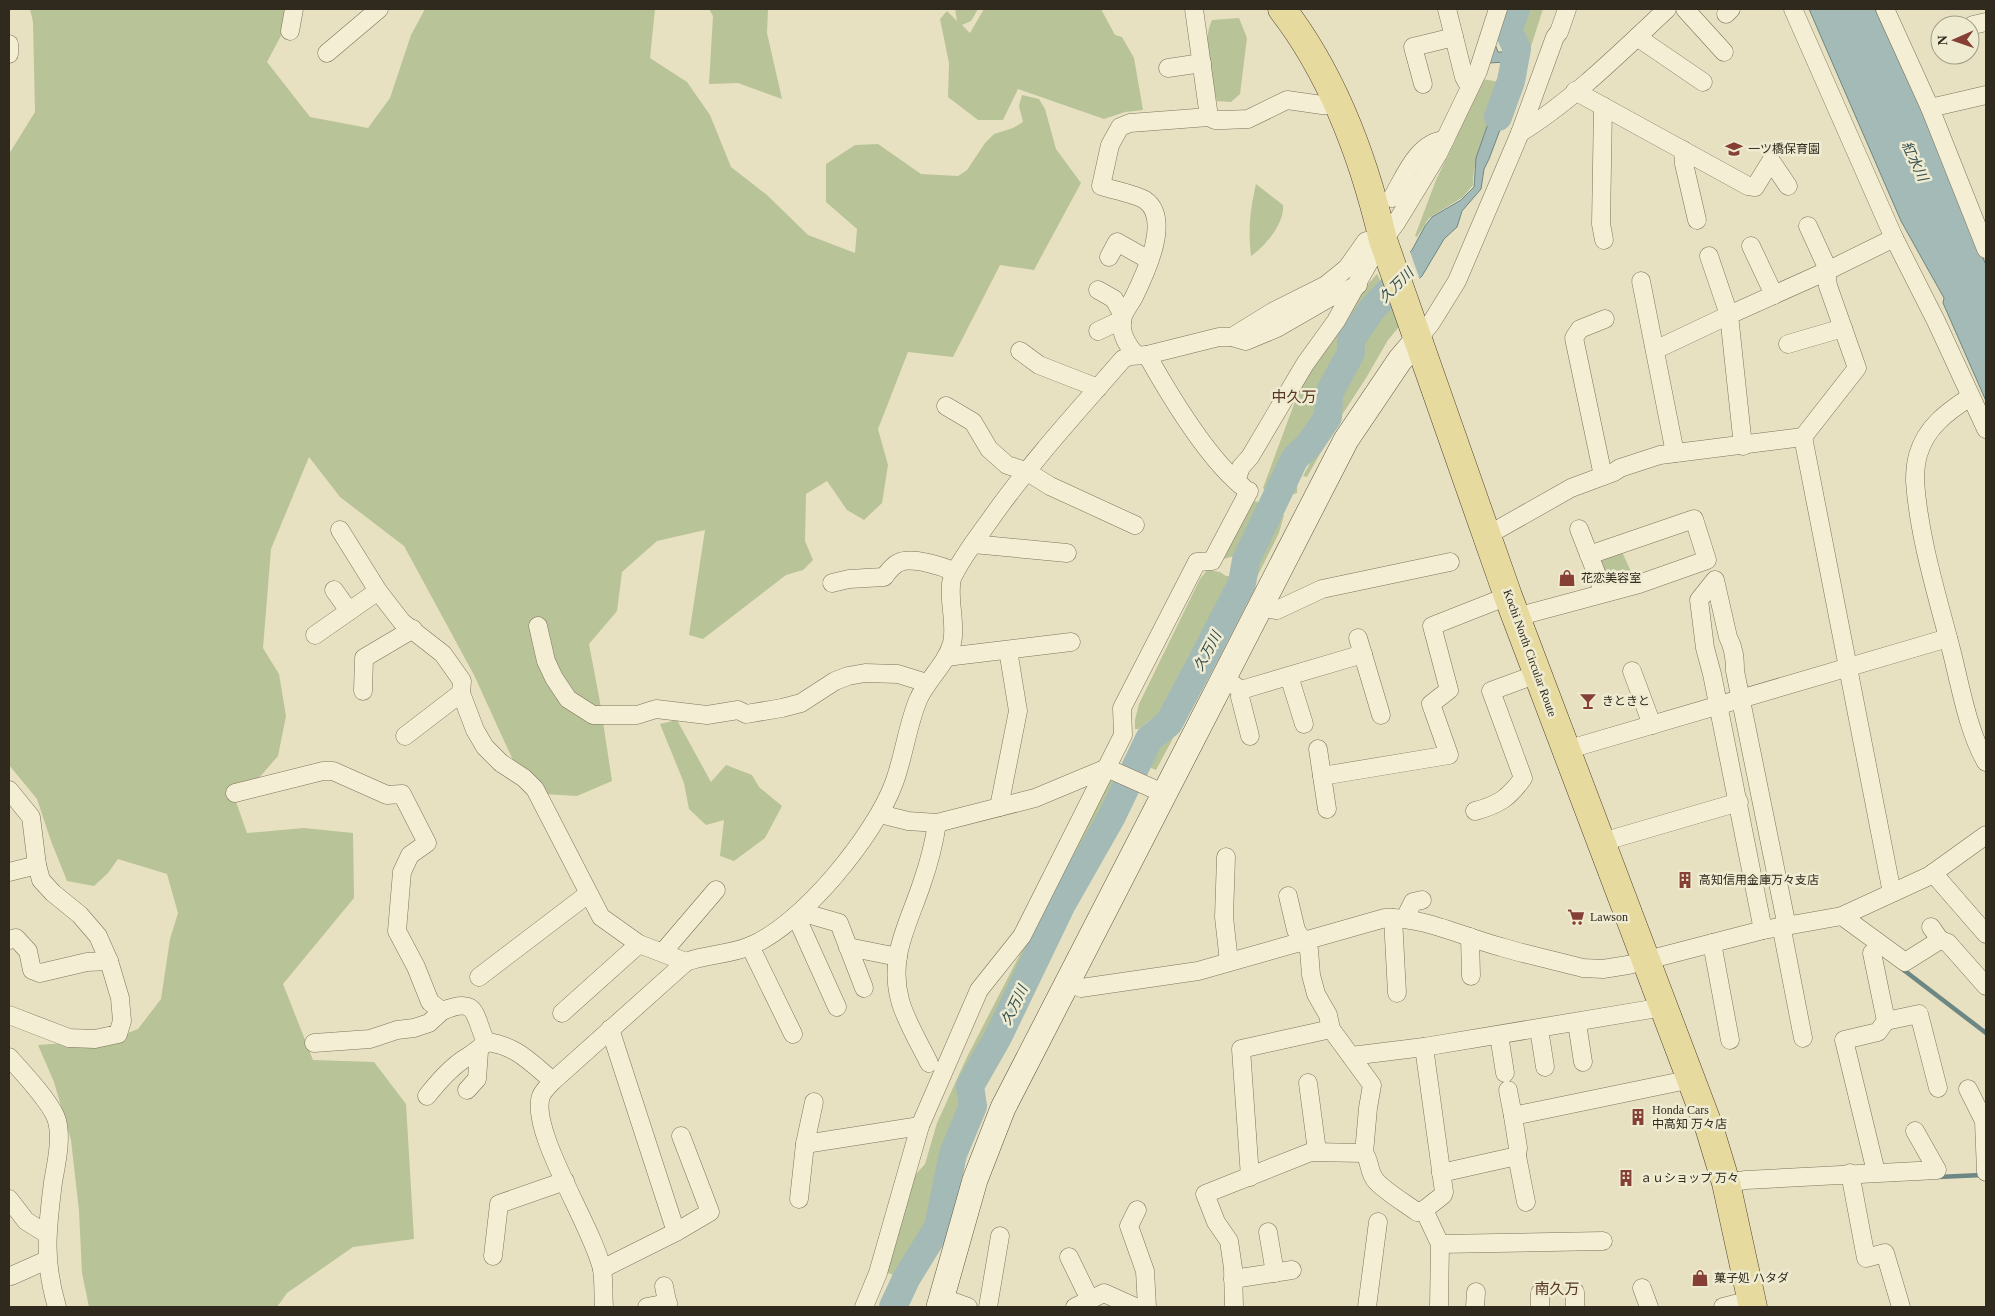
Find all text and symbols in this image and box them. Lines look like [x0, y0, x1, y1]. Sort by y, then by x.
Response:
north arrow [1930, 15, 1980, 65]
text: N [1935, 35, 1950, 46]
school or university icon: 一ツ橋保育園 [1724, 139, 1744, 159]
water label: 紅水川 [1899, 139, 1931, 185]
place label: 一ツ橋保育園 [1748, 142, 1820, 156]
water label: 久万川 [1376, 264, 1418, 306]
district label: 中久万 [1271, 389, 1317, 405]
shop icon: 花恋美容室 [1557, 568, 1577, 588]
place label: 花恋美容室 [1581, 571, 1641, 585]
street label: Kochi North Circular Route [1500, 587, 1560, 719]
water label: 久万川 [1191, 627, 1225, 673]
bar icon: きときと [1578, 691, 1598, 711]
place label: きときと [1602, 694, 1650, 708]
building icon: 高知信用金庫万々支店 [1675, 870, 1695, 890]
place label: 高知信用金庫万々支店 [1699, 873, 1819, 887]
supermarket icon: Lawson [1566, 907, 1586, 927]
place label: Lawson [1590, 910, 1628, 924]
water label: 久万川 [999, 981, 1031, 1027]
place label: Honda Cars 中高知 万々店 [1652, 1103, 1727, 1131]
building icon: Honda Cars 中高知 万々店 [1628, 1107, 1648, 1127]
building icon: ａｕショップ 万々 [1616, 1168, 1636, 1188]
place label: ａｕショップ 万々 [1640, 1171, 1739, 1185]
shop icon: 菓子処 ハタダ [1690, 1268, 1710, 1288]
place label: 菓子処 ハタダ [1714, 1271, 1789, 1285]
district label: 南久万 [1534, 1281, 1580, 1297]

